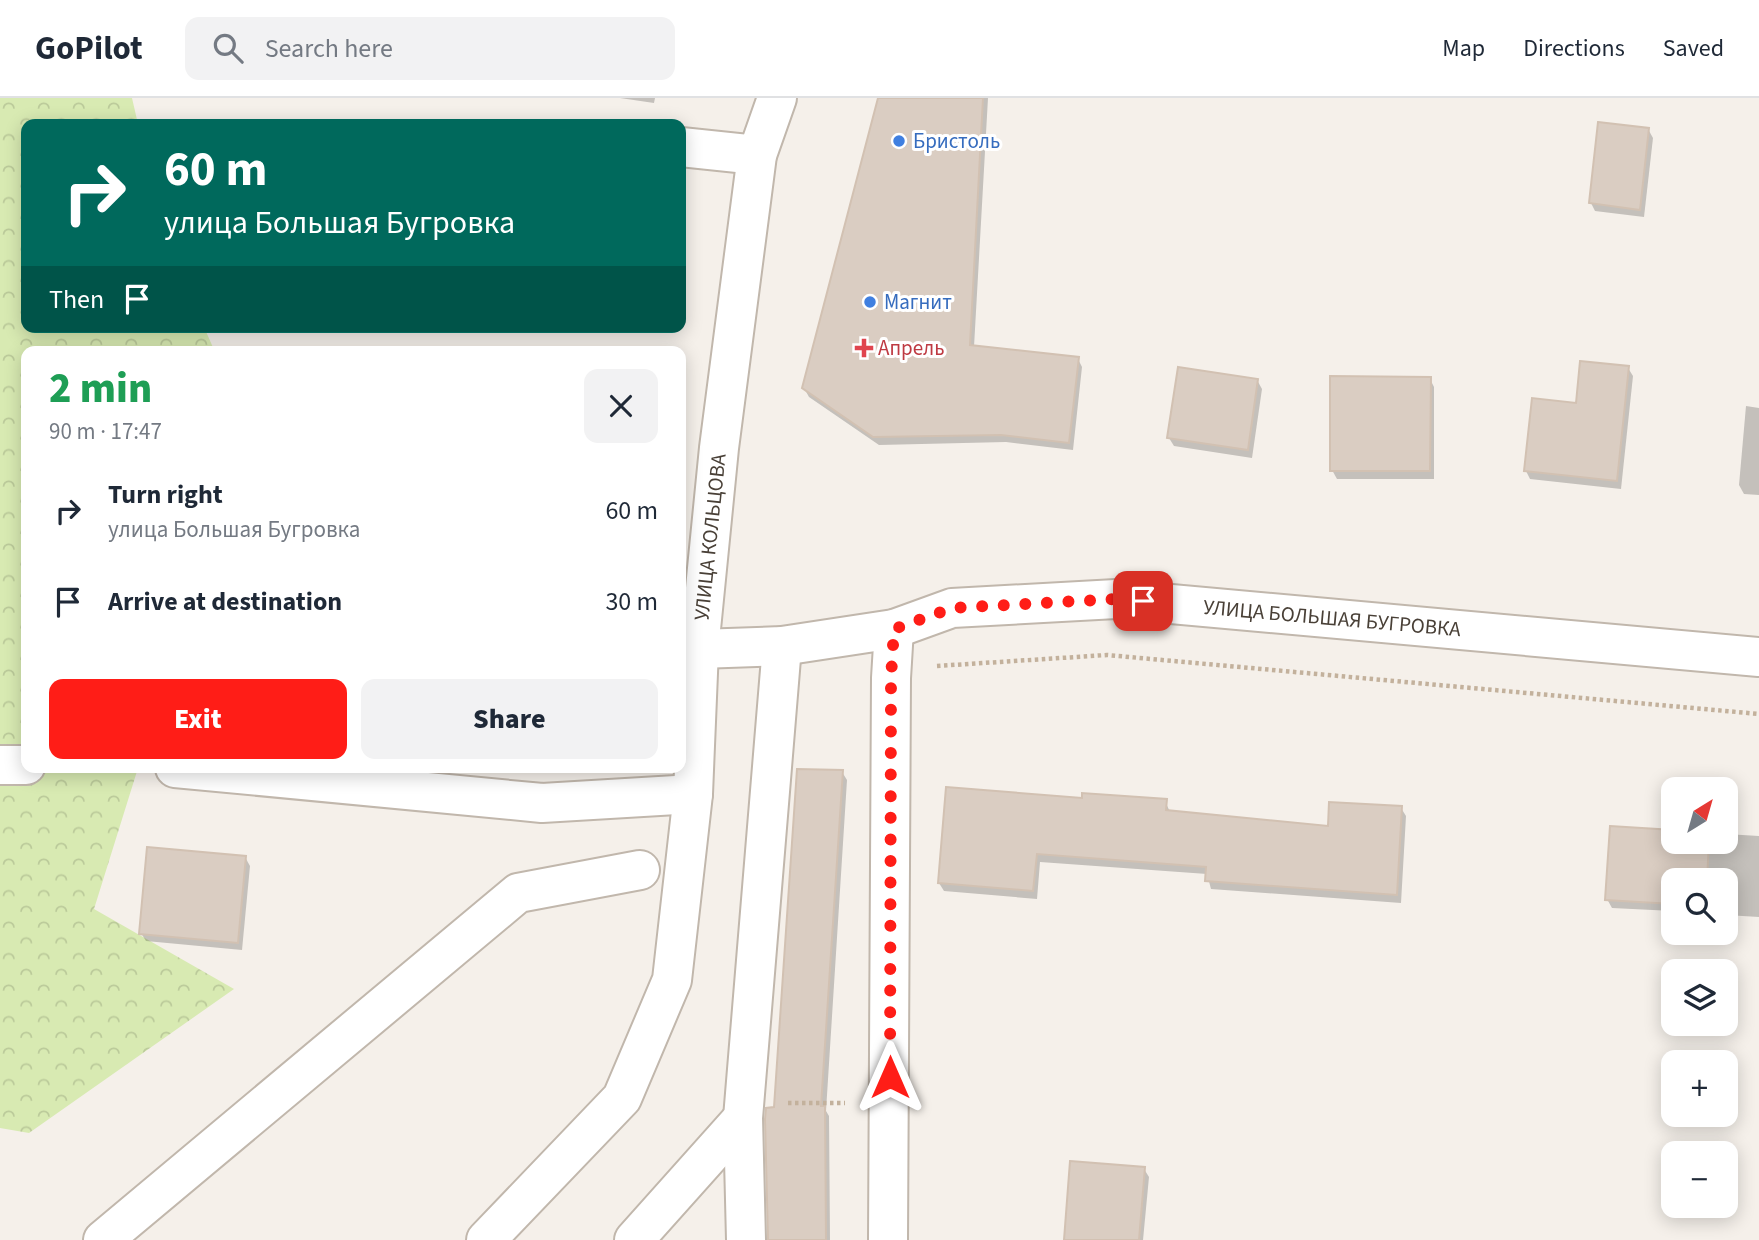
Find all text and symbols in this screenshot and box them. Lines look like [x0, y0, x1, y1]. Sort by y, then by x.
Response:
search box [185, 17, 675, 80]
text: GoPilot [35, 25, 143, 72]
icon: search [209, 29, 247, 67]
text: Search here [265, 30, 393, 67]
text: Map [1442, 31, 1485, 66]
text: Directions [1523, 31, 1625, 66]
text: Saved [1663, 31, 1724, 66]
place label: Бристоль [913, 126, 1000, 156]
marker: Бристоль [891, 133, 907, 149]
text: 60 m [164, 135, 268, 205]
icon: right [49, 147, 140, 238]
text: улица Большая Бугровка [164, 200, 515, 246]
icon: arrive [118, 280, 156, 318]
text: Then [49, 281, 104, 318]
place label: Магнит [884, 287, 952, 317]
marker: Магнит [862, 294, 878, 310]
place label: Апрель [878, 333, 945, 363]
marker: Апрель [856, 340, 872, 356]
text: 2 min [49, 359, 152, 419]
button: close [584, 369, 658, 443]
text: 90 m · 17:47 [49, 415, 162, 448]
street label: УЛИЦА КОЛЬЦОВА [686, 452, 734, 622]
text: Turn right [108, 476, 223, 513]
icon: right [49, 492, 87, 530]
text: 60 m [605, 492, 658, 529]
text: улица Большая Бугровка [108, 513, 360, 546]
pin [1113, 571, 1173, 631]
icon: arrive [1124, 582, 1162, 620]
icon: arrive [49, 583, 87, 621]
text: Arrive at destination [108, 583, 342, 620]
text: 30 m [605, 583, 658, 620]
street label: УЛИЦА БОЛЬШАЯ БУГРОВКА [1202, 592, 1463, 644]
button: Exit [49, 679, 347, 759]
button: Share [361, 679, 658, 759]
north arrow [1661, 777, 1738, 854]
map controls [1661, 777, 1738, 1218]
button: search [1661, 868, 1738, 945]
button: layers [1661, 959, 1738, 1036]
position arrow [853, 1040, 927, 1114]
button: + [1661, 1050, 1738, 1127]
button: − [1661, 1141, 1738, 1218]

